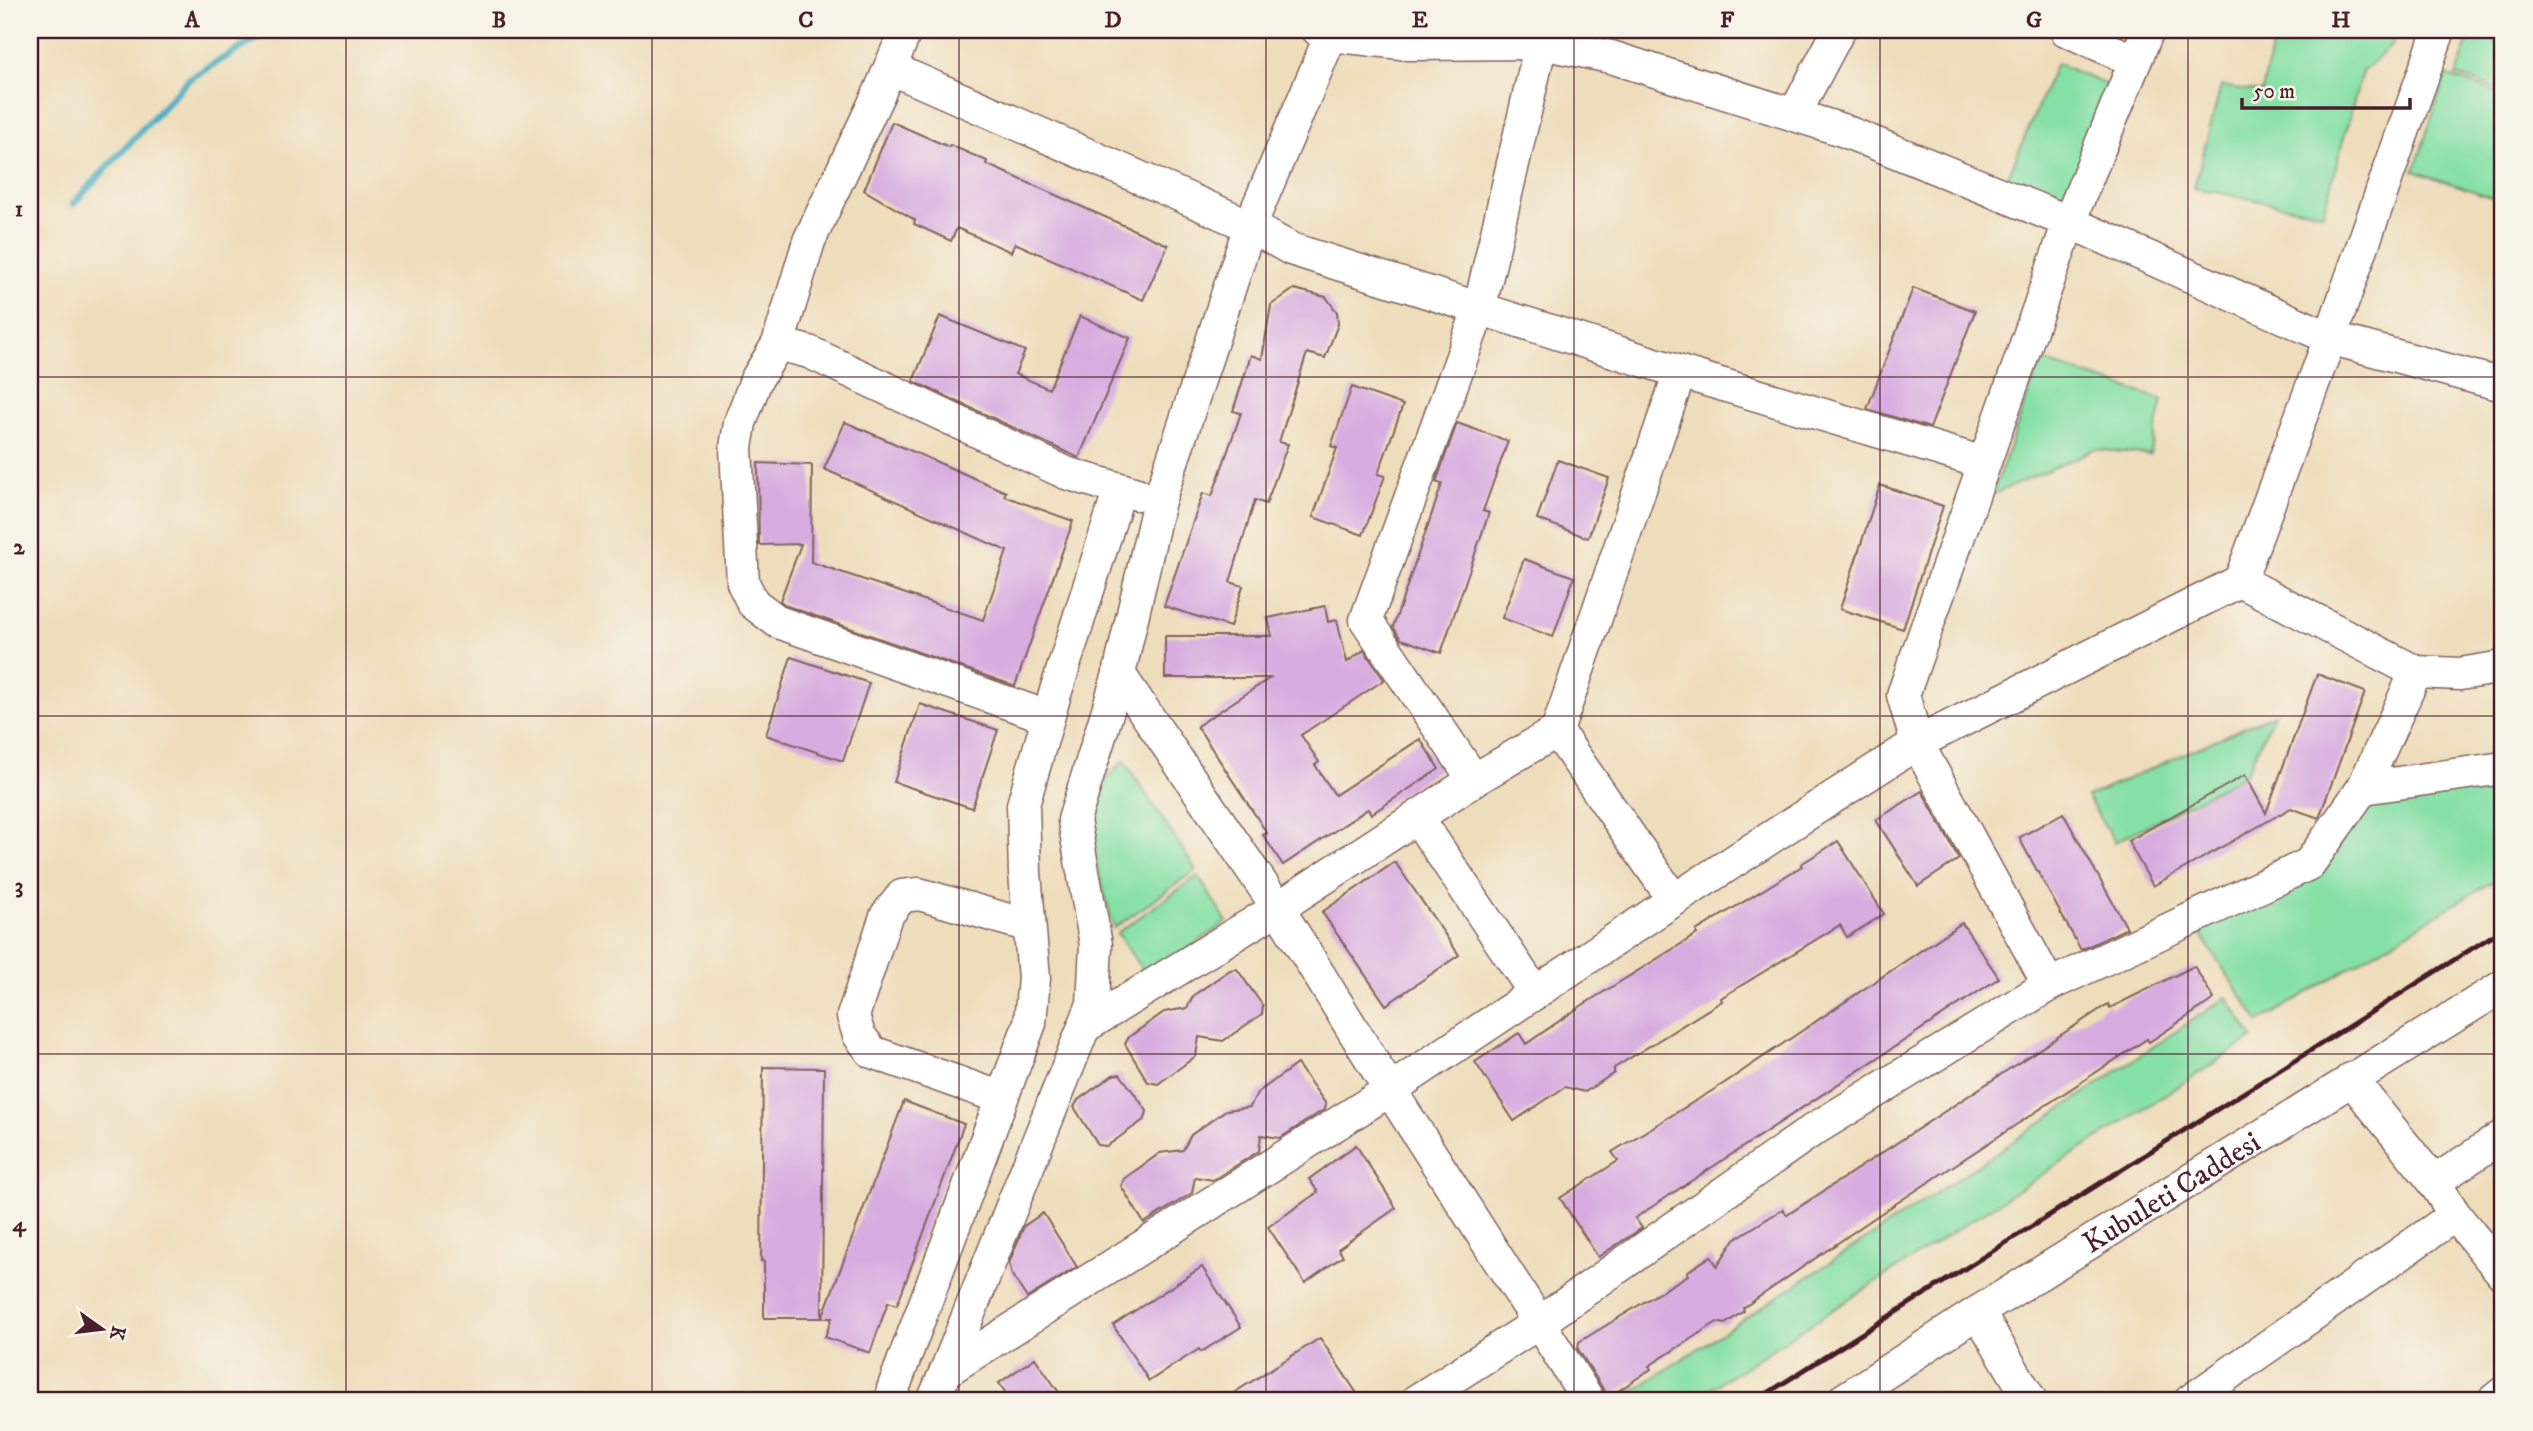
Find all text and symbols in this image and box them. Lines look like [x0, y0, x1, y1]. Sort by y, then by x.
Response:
text: A [184, 6, 201, 35]
text: B [492, 6, 506, 35]
text: C [798, 6, 814, 35]
text: D [1104, 6, 1122, 35]
text: E [1412, 6, 1428, 35]
text: F [1720, 6, 1735, 35]
text: G [2026, 6, 2042, 35]
text: H [2331, 6, 2351, 35]
scale bar [2242, 66, 2410, 110]
text: 50 m [2253, 79, 2295, 105]
text: 1 [15, 195, 23, 224]
text: 2 [13, 533, 25, 562]
text: 3 [15, 872, 23, 901]
street label: Kubuleti Caddesi [2077, 1124, 2268, 1262]
text: 4 [12, 1210, 27, 1239]
north arrow [66, 1294, 136, 1364]
text: K [104, 1323, 130, 1343]

